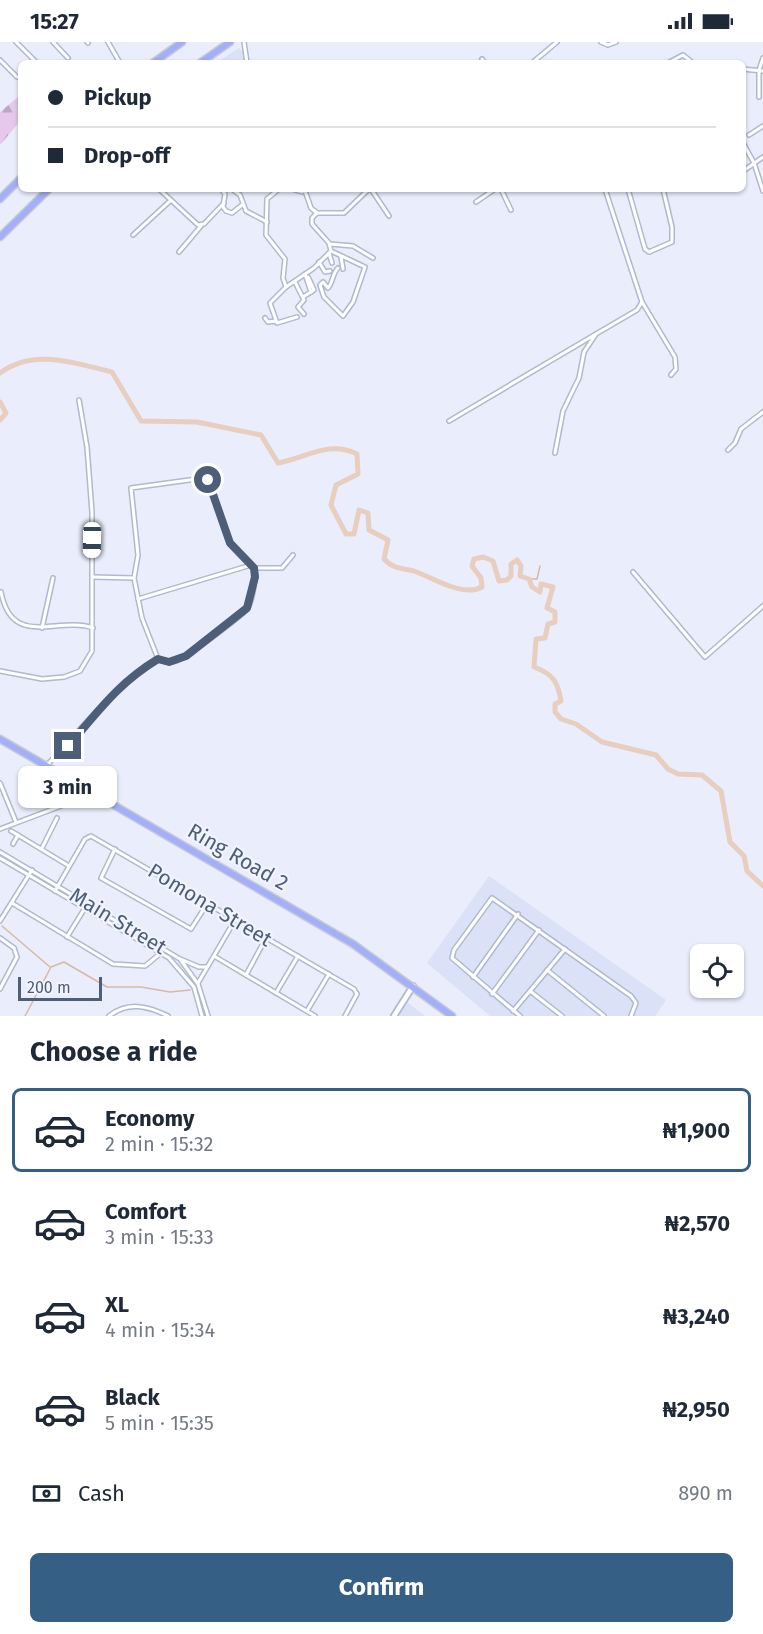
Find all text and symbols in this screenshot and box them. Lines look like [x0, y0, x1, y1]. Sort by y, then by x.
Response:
text: 15:27 [30, 8, 79, 35]
text: Pickup [84, 84, 152, 111]
text: Drop-off [84, 142, 170, 169]
route start [194, 466, 221, 493]
car [83, 522, 101, 558]
route end [54, 732, 81, 759]
callout: 3 min [19, 767, 118, 809]
text: 3 min [43, 775, 92, 799]
street label: Ring Road 2 [183, 818, 293, 896]
street label: Pomona Street [143, 858, 277, 953]
street label: Main Street [65, 882, 172, 960]
map controls [690, 944, 744, 998]
button: locate [690, 944, 744, 998]
scale bar [18, 974, 102, 1001]
text: 200 m [27, 978, 71, 997]
text: Choose a ride [30, 1036, 197, 1068]
icon: car [33, 1103, 87, 1157]
text: Economy [105, 1105, 194, 1132]
text: ₦1,900 [663, 1117, 730, 1144]
text: 2 min · 15:32 [105, 1132, 213, 1156]
icon: car [33, 1196, 87, 1250]
text: Comfort [105, 1198, 186, 1225]
text: ₦2,570 [665, 1210, 730, 1237]
text: 3 min · 15:33 [105, 1225, 214, 1249]
icon: car [33, 1289, 87, 1343]
text: XL [105, 1291, 129, 1318]
text: ₦3,240 [663, 1303, 730, 1330]
text: 4 min · 15:34 [105, 1318, 215, 1342]
icon: car [33, 1382, 87, 1436]
text: Black [105, 1384, 160, 1411]
text: ₦2,950 [662, 1396, 730, 1423]
text: 5 min · 15:35 [105, 1411, 214, 1435]
icon: cash [30, 1477, 63, 1510]
text: Cash [78, 1480, 125, 1507]
text: 890 m [678, 1481, 733, 1505]
button: Confirm [30, 1553, 733, 1622]

